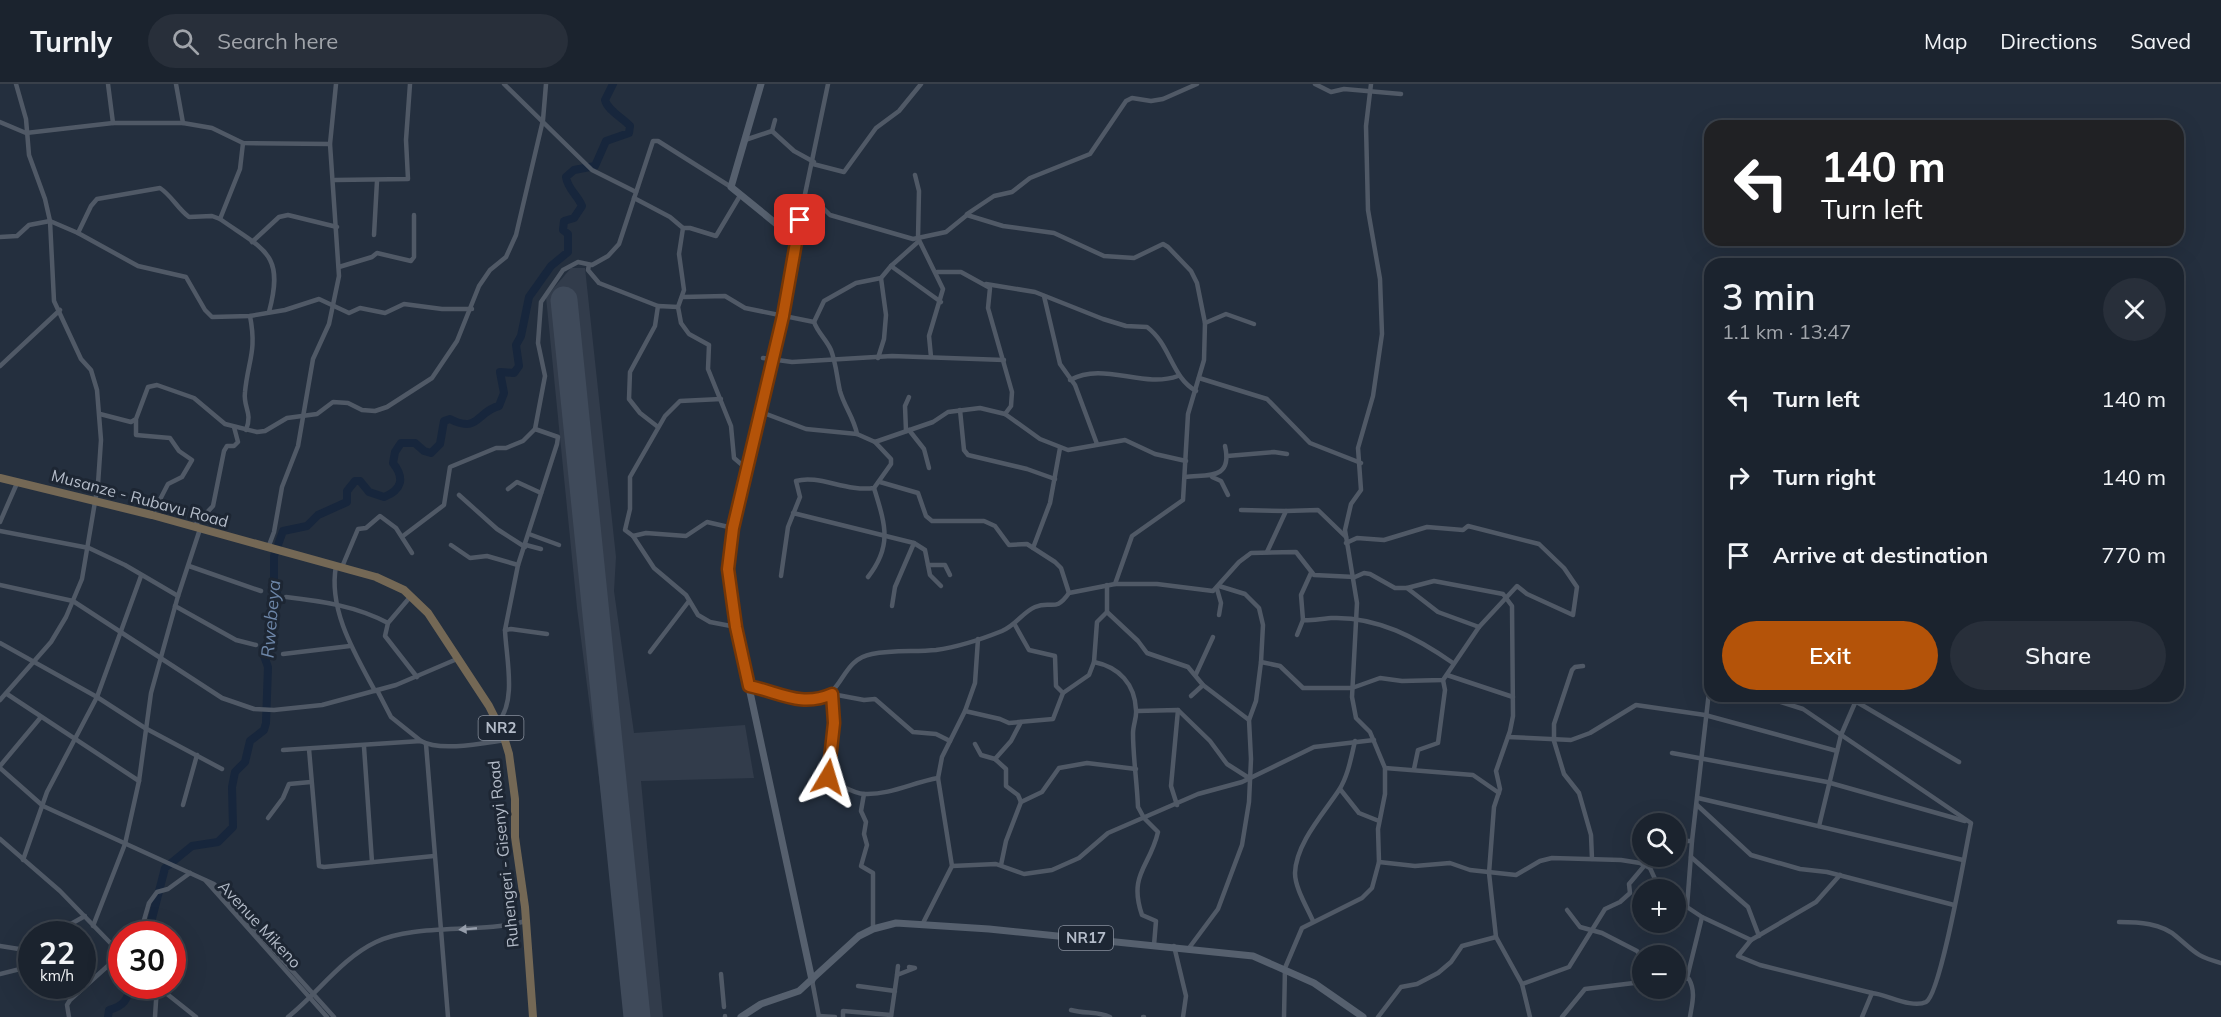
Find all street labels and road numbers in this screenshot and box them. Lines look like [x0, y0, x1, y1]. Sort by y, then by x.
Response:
street label: Musanze - Rubavu Road [49, 465, 231, 531]
road number: NR2 [478, 716, 524, 740]
street label: Ruhengeri - Gisenyi Road [483, 759, 523, 949]
street label: Avenue Mikeno [214, 876, 306, 972]
road number: NR17 [1059, 926, 1113, 950]

